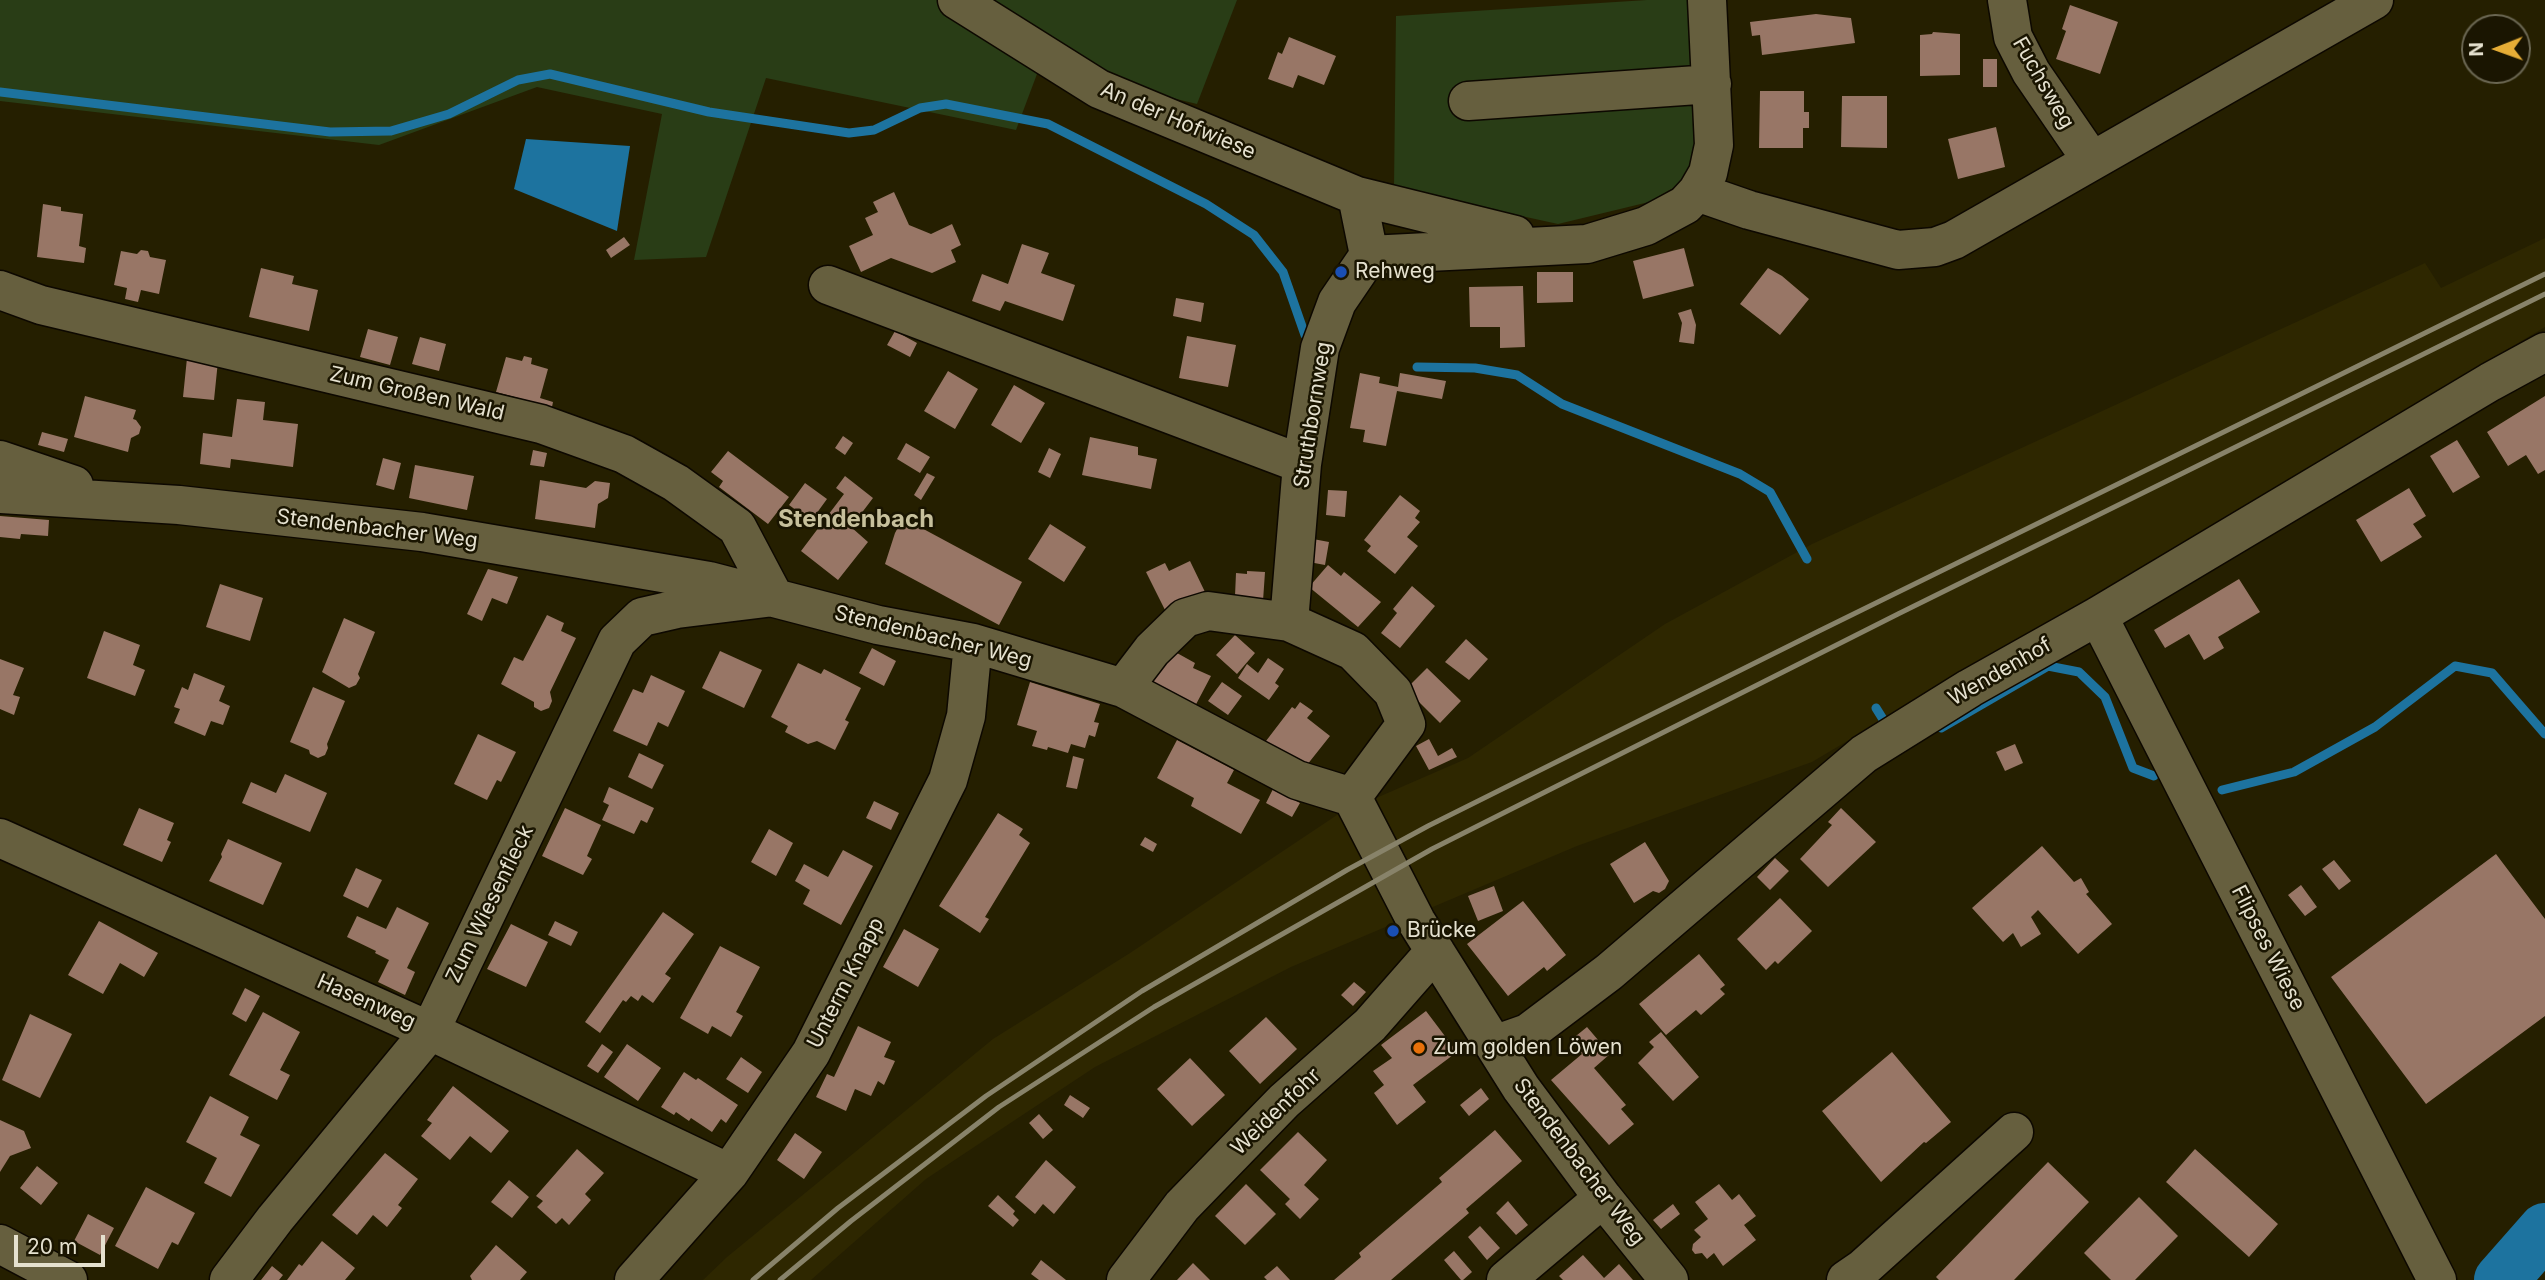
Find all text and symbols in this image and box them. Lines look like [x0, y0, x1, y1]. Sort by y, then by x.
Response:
north arrow [2461, 14, 2531, 84]
street label: Fuchsweg [2007, 33, 2079, 133]
text: N [2465, 42, 2488, 57]
street label: An der Hofwiese [1097, 77, 1259, 165]
place label: Rehweg [1355, 259, 1435, 285]
marker: Rehweg [1333, 264, 1349, 280]
street label: Struthbornweg [1289, 340, 1337, 490]
street label: Zum Großen Wald [327, 362, 507, 426]
street label: Stendenbacher Weg [275, 504, 479, 554]
district label: Stendenbach [778, 506, 934, 534]
street label: Stendenbacher Weg [832, 600, 1034, 674]
street label: Wendenhof [1944, 632, 2056, 712]
street label: Zum Wiesenfleck [441, 821, 539, 987]
street label: Flipses Wiese [2226, 881, 2310, 1015]
street label: Unterm Knapp [802, 913, 890, 1053]
place label: Brücke [1407, 918, 1476, 944]
marker: Brücke [1385, 923, 1401, 939]
street label: Hasenweg [313, 969, 419, 1035]
place label: Zum golden Löwen [1433, 1035, 1622, 1061]
marker: Zum golden Löwen [1411, 1040, 1427, 1056]
street label: Weidenfohr [1226, 1063, 1326, 1161]
street label: Stendenbacher Weg [1508, 1074, 1650, 1250]
scale bar [18, 1220, 108, 1264]
text: 20 m [27, 1234, 77, 1259]

